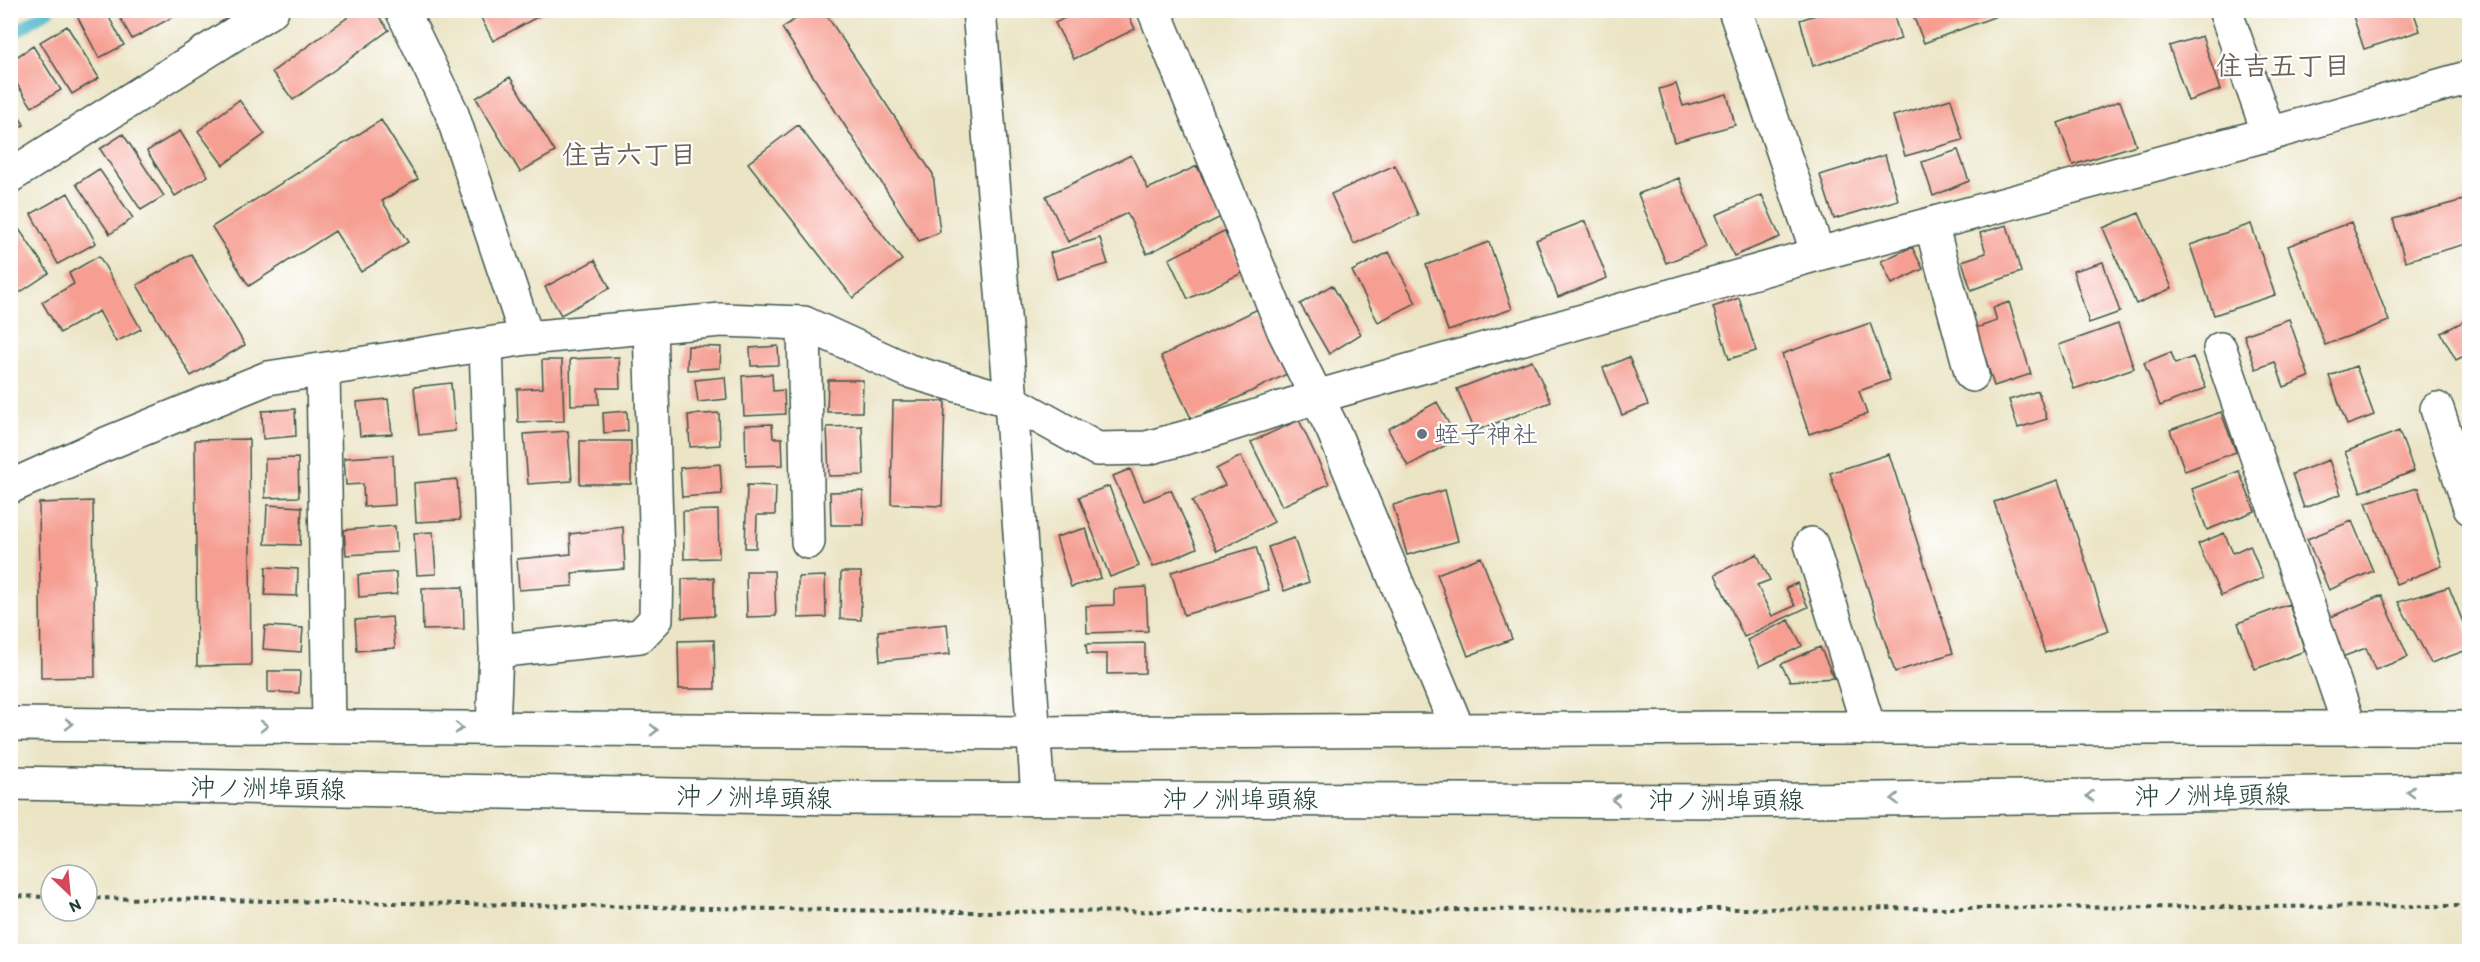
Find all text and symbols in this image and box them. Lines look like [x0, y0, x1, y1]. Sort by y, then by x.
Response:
district label: 住吉五丁目 [2216, 49, 2351, 82]
district label: 住吉六丁目 [562, 138, 697, 171]
place label: 蛭子神社 [1434, 418, 1538, 450]
marker: 蛭子神社 [1415, 427, 1429, 441]
one-way arrow [64, 718, 73, 730]
one-way arrow [259, 720, 268, 732]
one-way arrow [454, 722, 463, 734]
one-way arrow [649, 724, 658, 736]
street label: 沖ノ洲埠頭線 [190, 771, 346, 805]
street label: 沖ノ洲埠頭線 [2134, 778, 2290, 812]
street label: 沖ノ洲埠頭線 [676, 780, 832, 814]
street label: 沖ノ洲埠頭線 [1162, 783, 1318, 815]
street label: 沖ノ洲埠頭線 [1648, 784, 1804, 816]
one-way arrow [2407, 786, 2416, 798]
one-way arrow [2086, 790, 2095, 802]
one-way arrow [1891, 793, 1900, 805]
one-way arrow [1612, 794, 1621, 806]
north arrow [39, 863, 99, 923]
text: N [66, 895, 84, 917]

